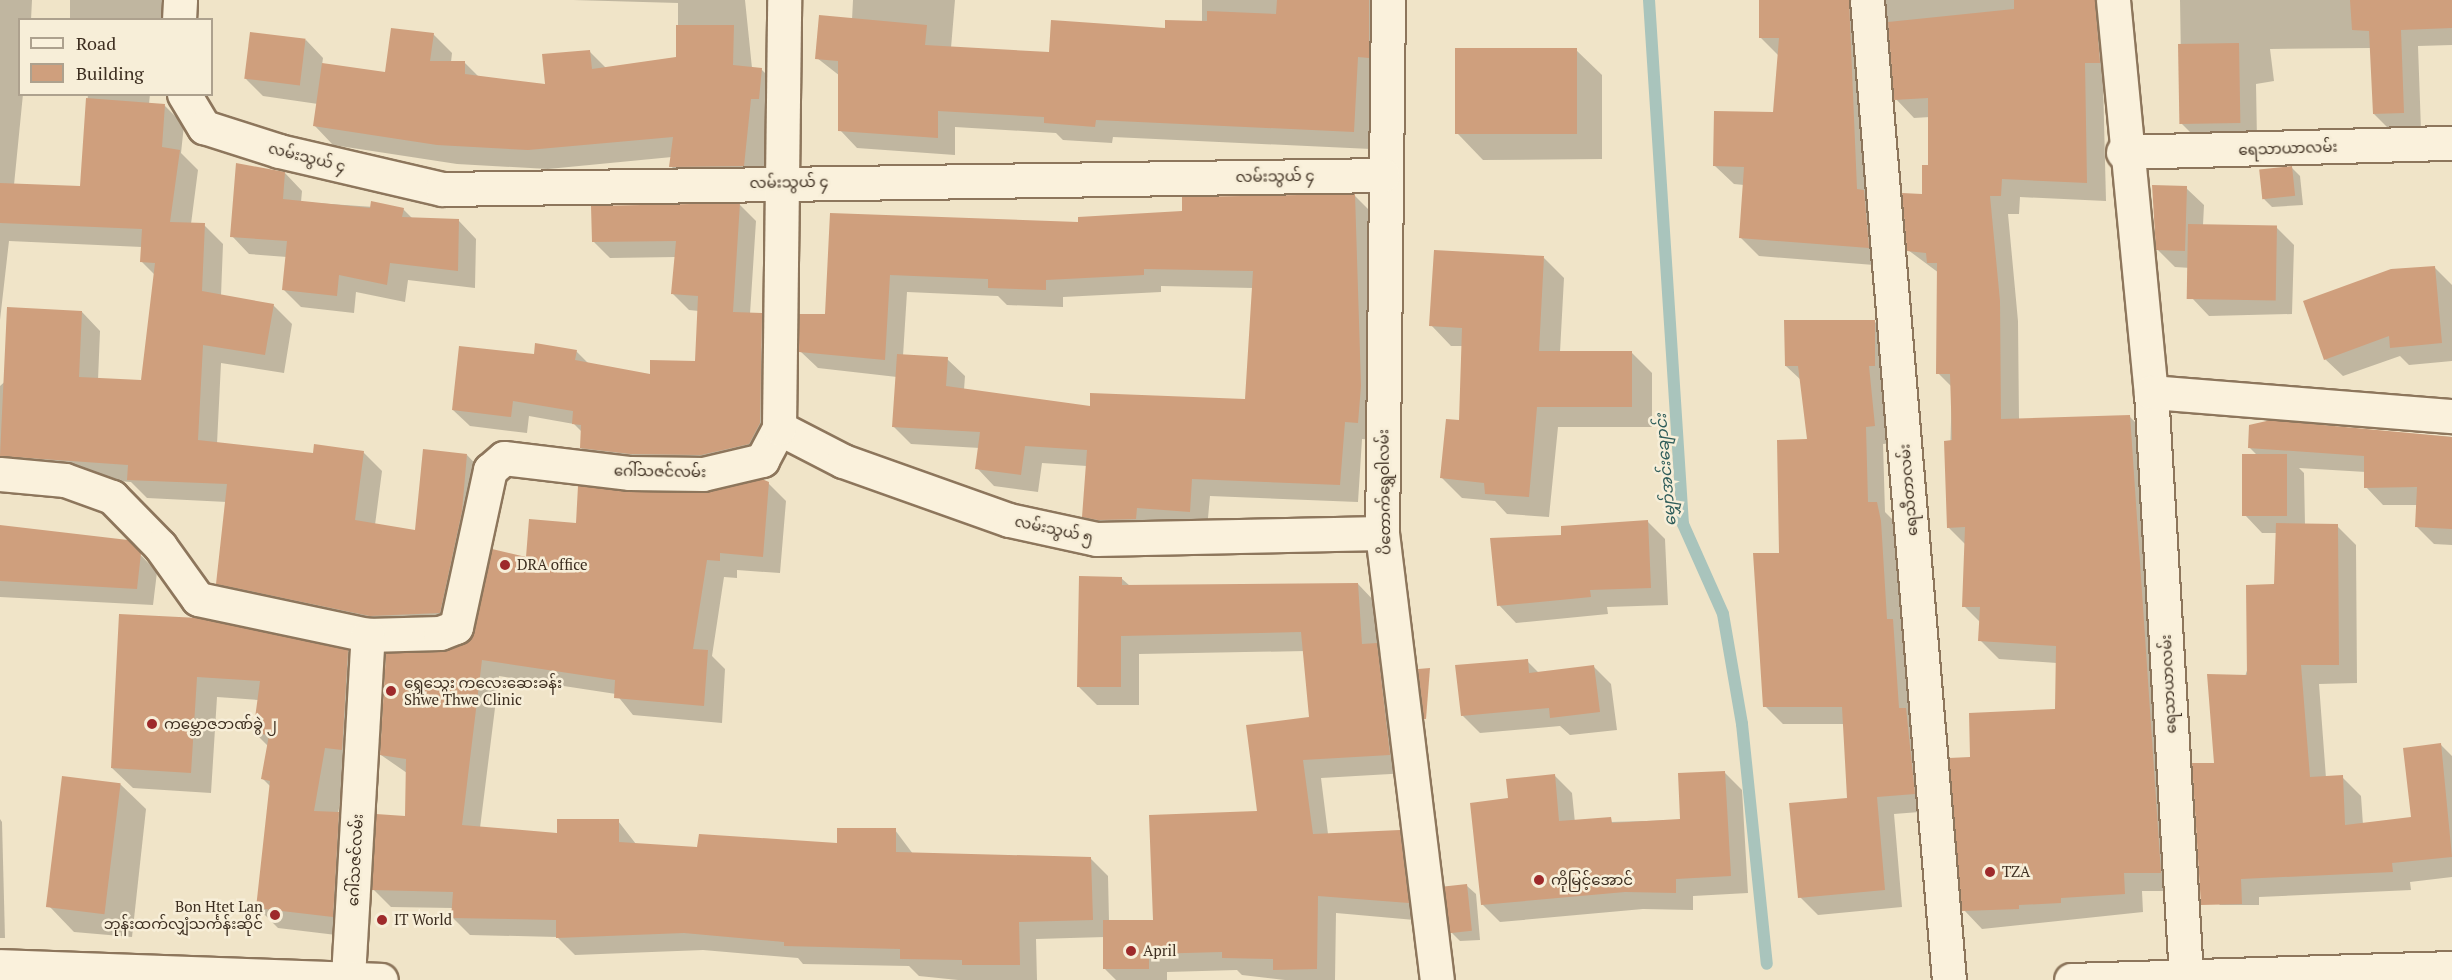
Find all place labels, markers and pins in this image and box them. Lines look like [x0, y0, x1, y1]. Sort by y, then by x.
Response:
place label: DRA office [517, 556, 588, 574]
marker: DRA office [498, 558, 512, 572]
place label: ရွှေသွေး ကလေးဆေးခန်း Shwe Thwe Clinic [404, 673, 562, 708]
marker: ရွှေသွေး ကလေးဆေးခန်း Shwe Thwe Clinic [382, 682, 400, 700]
place label: ကမ္ဘောဇဘဏ်ခွဲ ၂ [164, 715, 277, 733]
marker: ကမ္ဘောဇဘဏ်ခွဲ ၂ [145, 717, 159, 731]
place label: TZA [2002, 863, 2030, 881]
marker: TZA [1983, 865, 1997, 879]
place label: ကိုမြင့်အောင် [1551, 871, 1633, 889]
marker: ကိုမြင့်အောင် [1532, 873, 1546, 887]
place label: Bon Htet Lan ဘုန်းထက်လျှံသင်္ကန်းဆိုင် [104, 897, 263, 932]
marker: Bon Htet Lan ဘုန်းထက်လျှံသင်္ကန်းဆိုင် [268, 908, 282, 922]
place label: IT World [394, 911, 452, 929]
marker: IT World [375, 913, 389, 927]
place label: April [1143, 942, 1177, 960]
marker: April [1124, 944, 1138, 958]

